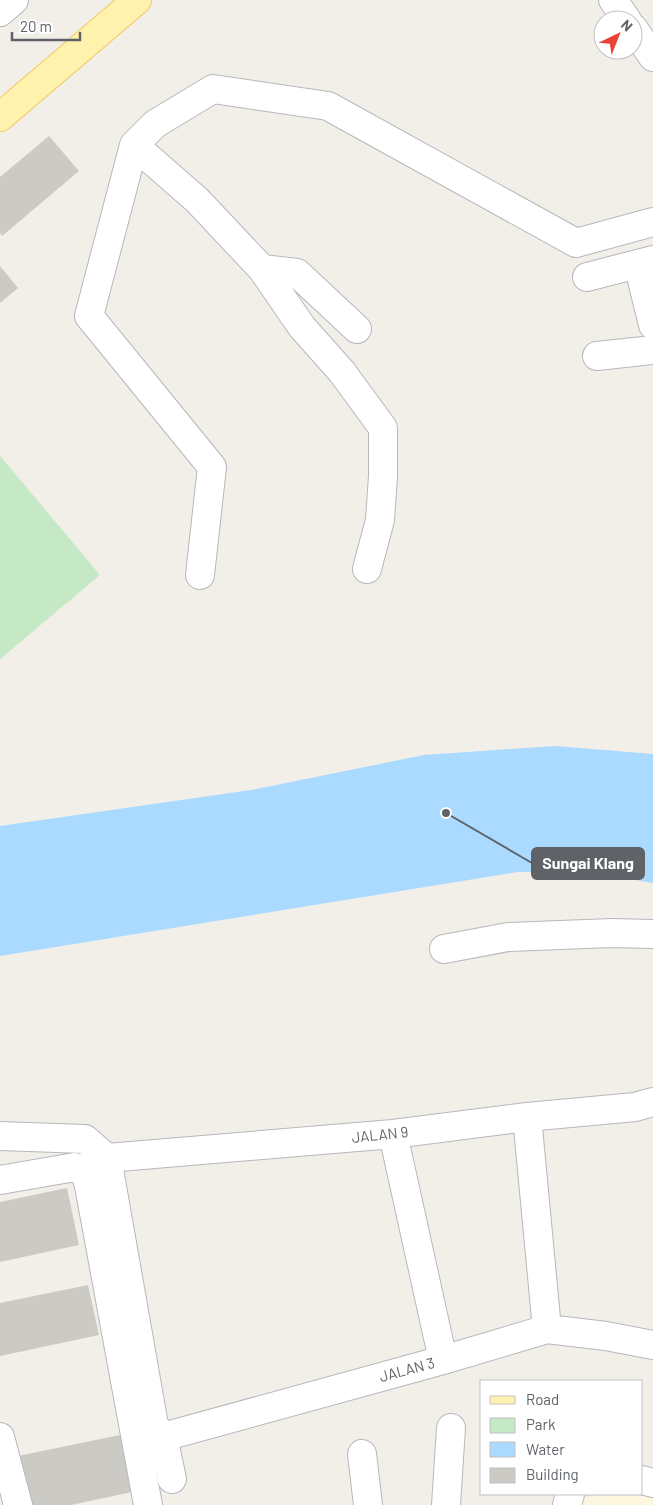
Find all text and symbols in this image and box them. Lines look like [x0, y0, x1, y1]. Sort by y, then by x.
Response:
scale bar [12, 10, 80, 42]
north arrow [593, 10, 643, 60]
text: N [618, 16, 636, 35]
text: 20 m [20, 17, 52, 35]
callout: Sungai Klang [532, 848, 644, 879]
text: Sungai Klang [542, 853, 634, 872]
street label: JALAN 9 [351, 1122, 409, 1146]
street label: JALAN 3 [377, 1353, 436, 1385]
legend [480, 1380, 643, 1495]
text: Road [526, 1390, 559, 1408]
text: Park [526, 1415, 556, 1433]
text: Water [526, 1440, 565, 1458]
text: Building [526, 1465, 579, 1483]

